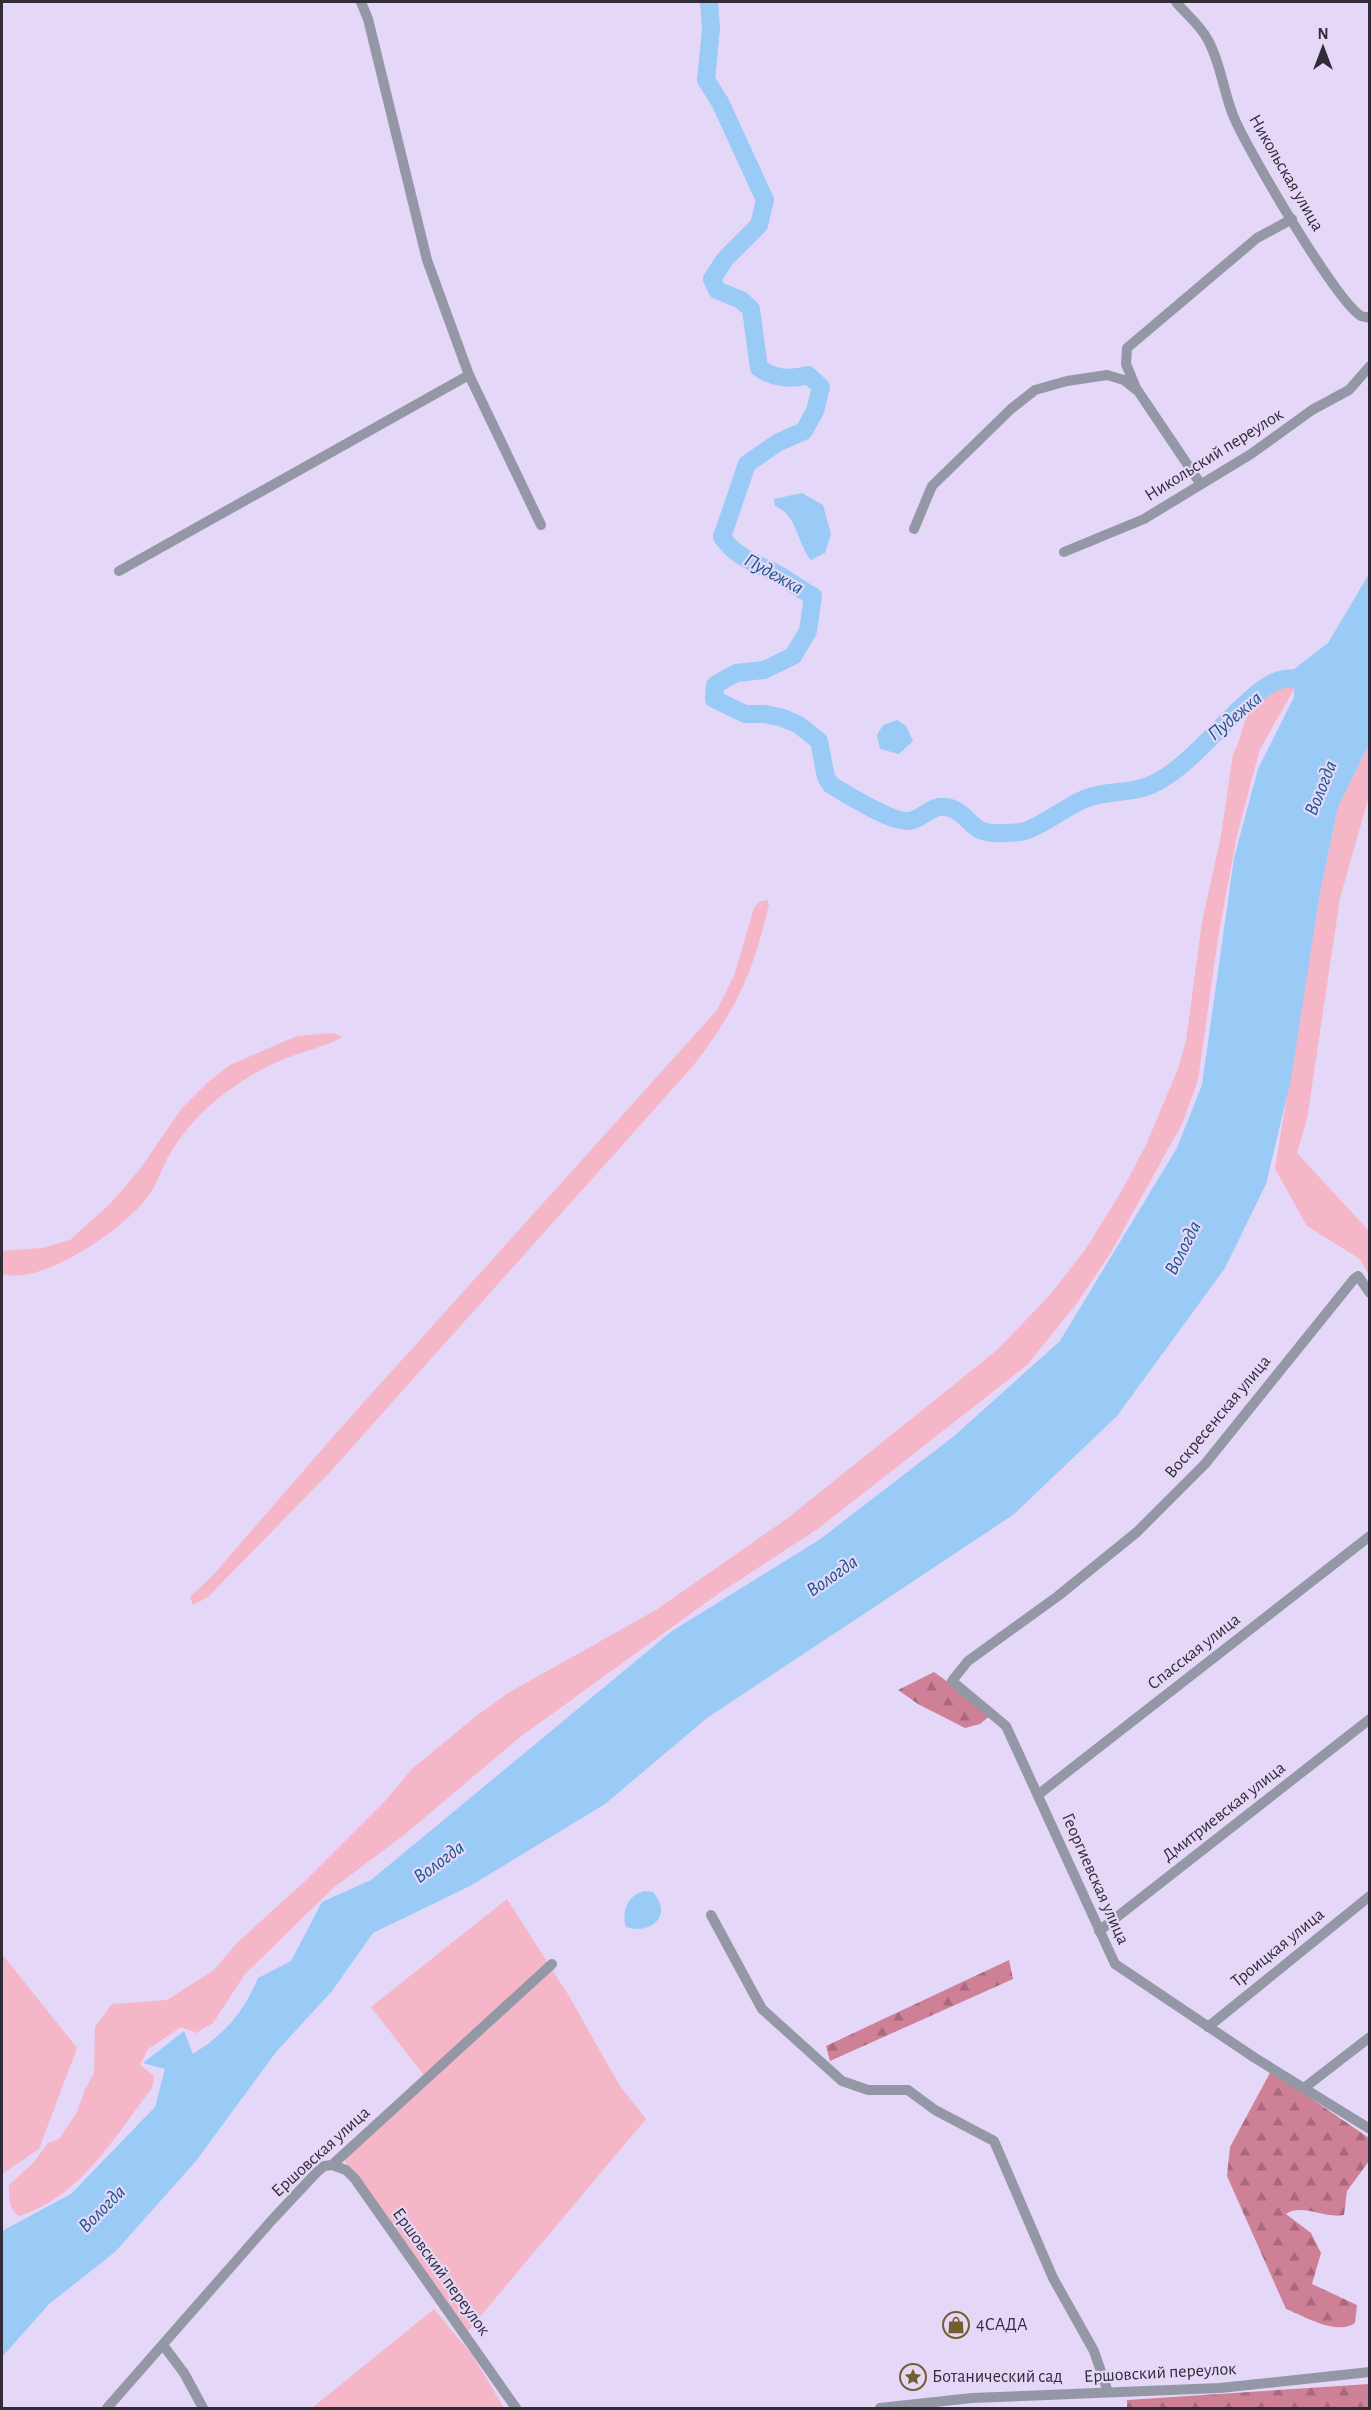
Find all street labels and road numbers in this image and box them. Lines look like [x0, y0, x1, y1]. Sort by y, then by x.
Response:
street label: Никольская улица [1245, 112, 1327, 234]
street label: Никольский переулок [1142, 405, 1287, 505]
street label: Воскресенская улица [1162, 1352, 1274, 1482]
street label: Спасская улица [1144, 1610, 1244, 1694]
street label: Дмитриевская улица [1159, 1759, 1289, 1865]
street label: Георгиевская улица [1058, 1811, 1132, 1947]
street label: Троицкая улица [1228, 1905, 1328, 1991]
street label: Ершовская улица [268, 2103, 374, 2201]
street label: Ершовский переулок [389, 2205, 494, 2340]
street label: Ершовский переулок [1083, 2360, 1238, 2386]

